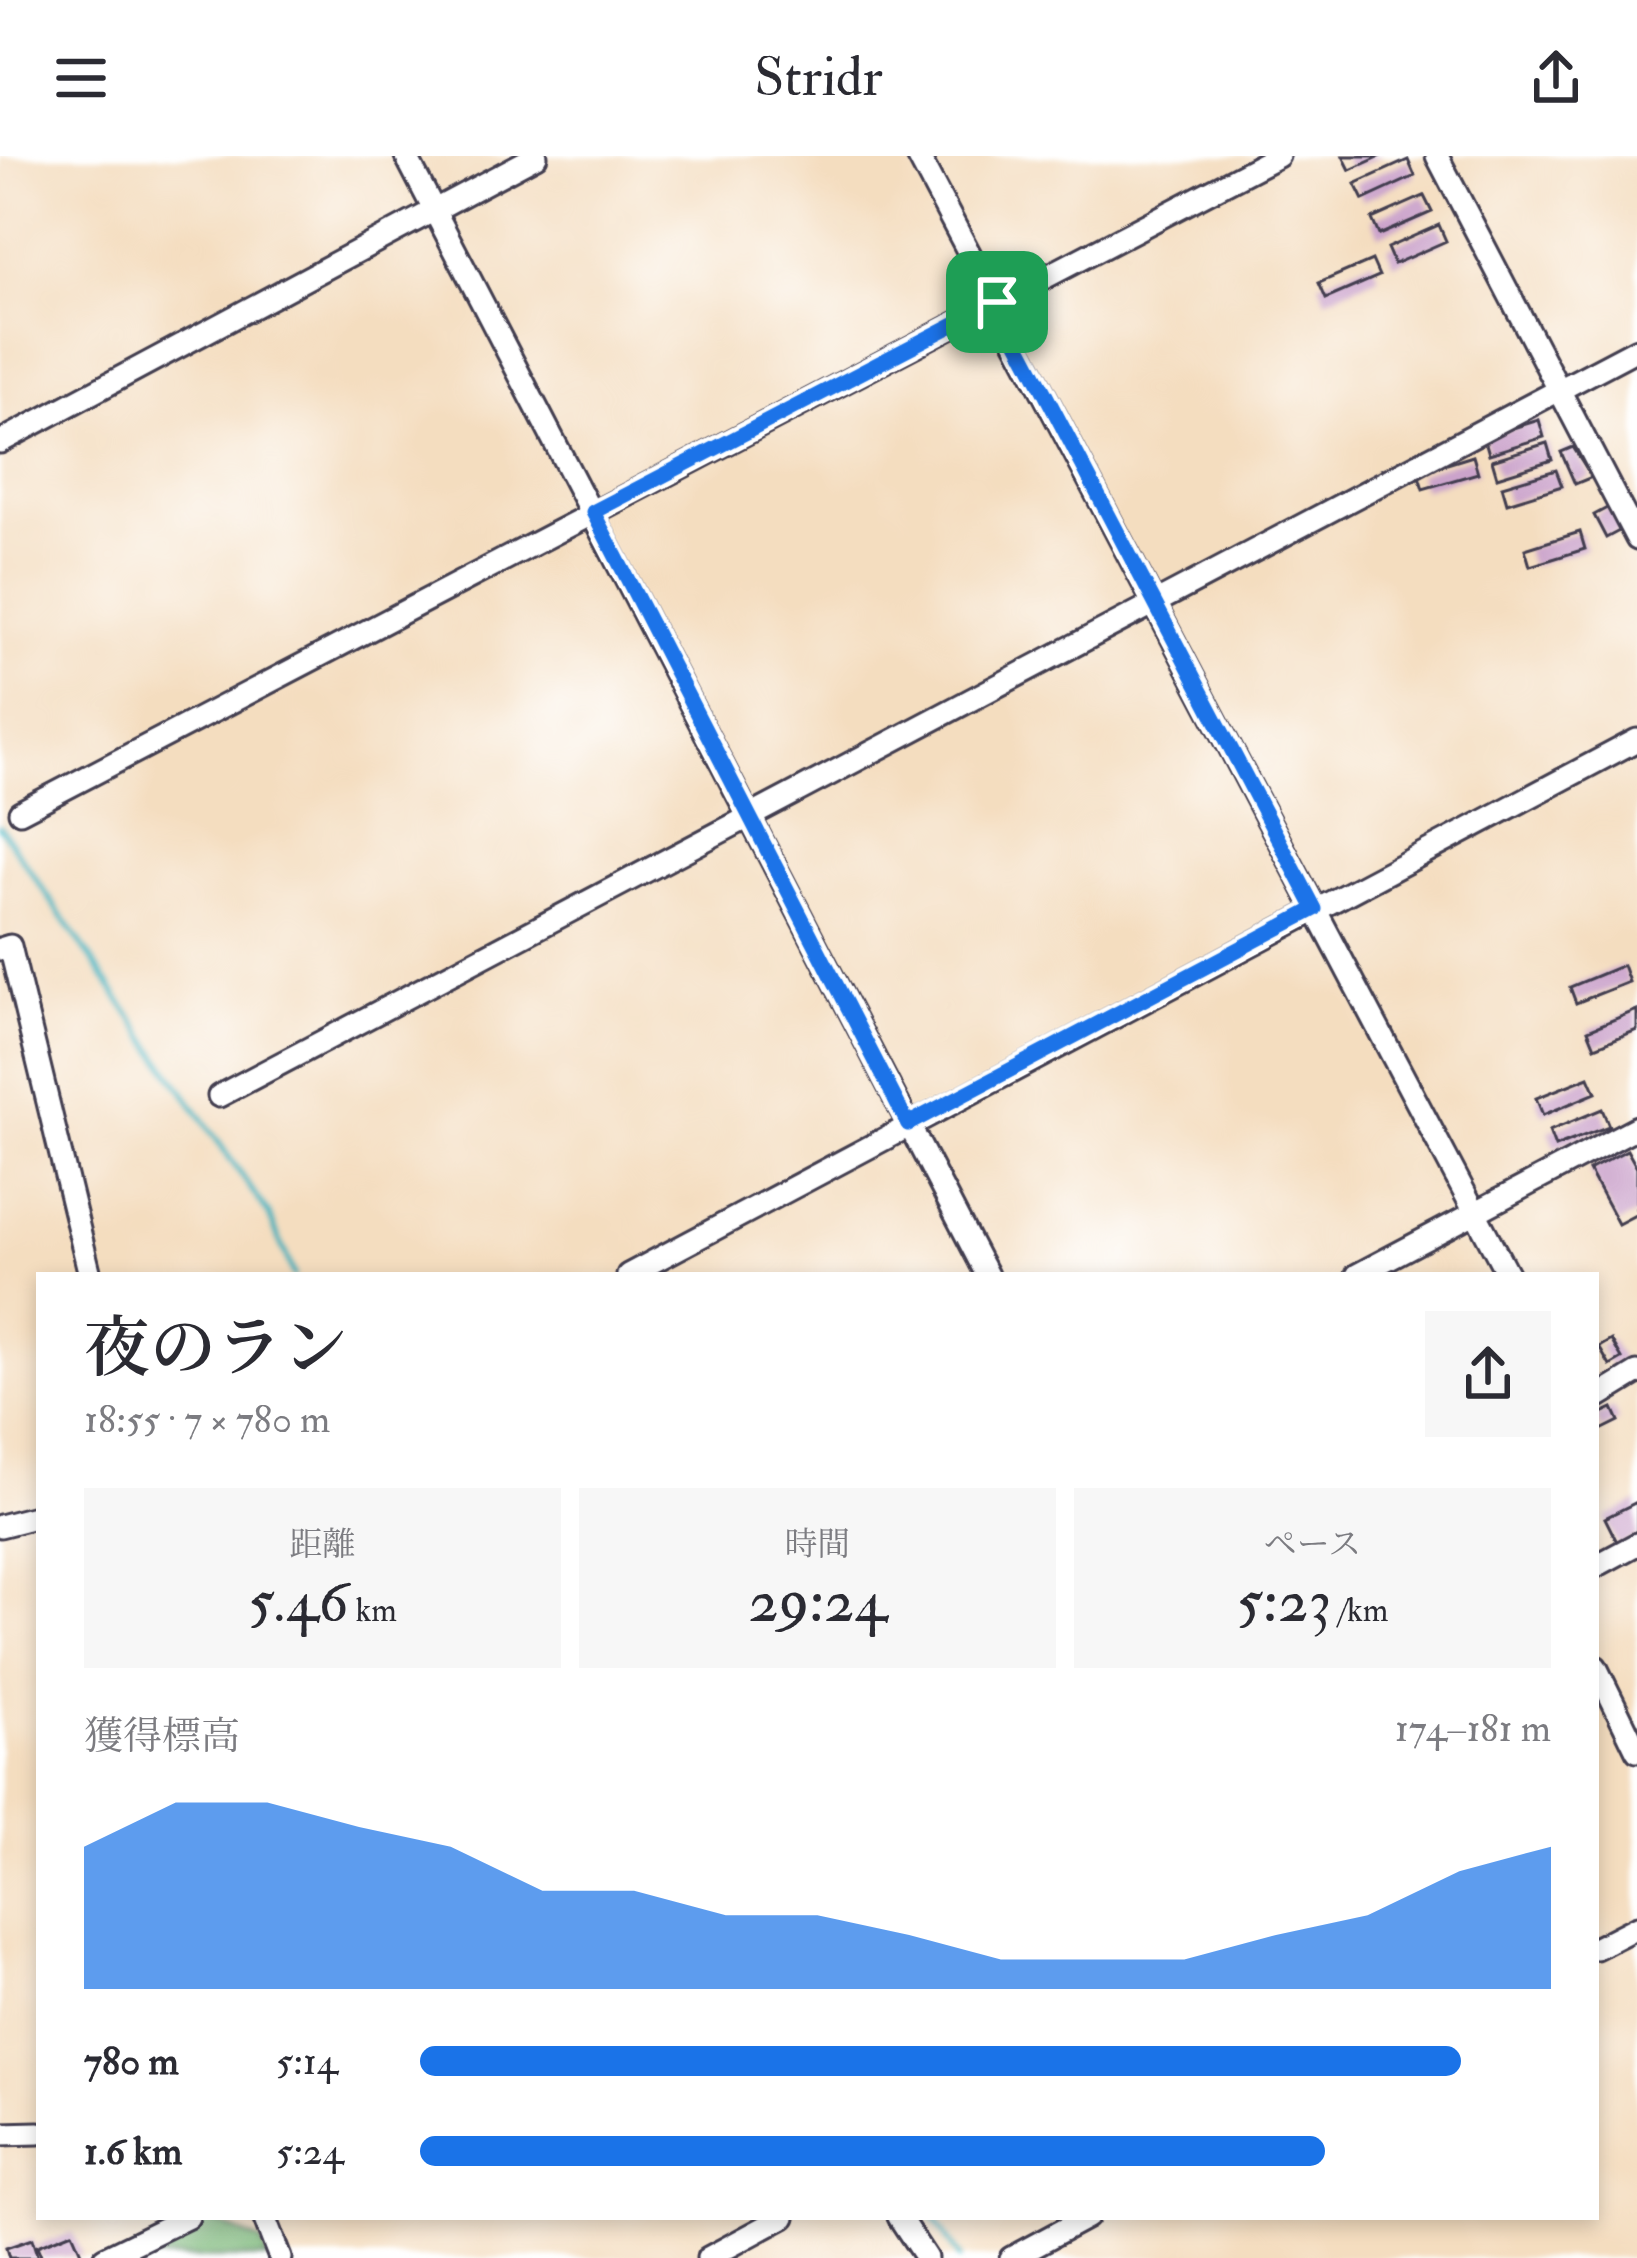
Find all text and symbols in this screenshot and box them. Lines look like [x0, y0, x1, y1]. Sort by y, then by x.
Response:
text: Stridr [754, 44, 883, 112]
icon: menu [48, 45, 114, 111]
icon: share [1523, 45, 1589, 111]
pin [946, 251, 1048, 353]
icon: arrive [964, 269, 1030, 335]
text: 夜のラン [84, 1308, 348, 1391]
button: share [1425, 1311, 1551, 1437]
text: 18:55 · 7 × 780 m [84, 1395, 330, 1444]
text: 距離 [290, 1524, 356, 1565]
text: 時間 [785, 1524, 851, 1565]
text: ペース [1264, 1524, 1361, 1565]
text: 5.46 [248, 1565, 349, 1640]
text: 29:24 [748, 1565, 887, 1640]
text: 5:23 [1237, 1565, 1331, 1640]
text: km [349, 1590, 397, 1631]
text: /km [1331, 1590, 1388, 1631]
text: 174–181 m [1395, 1704, 1551, 1753]
text: 獲得標高 [84, 1712, 240, 1761]
text: 780 m [84, 2037, 179, 2086]
text: 5:14 [276, 2037, 338, 2086]
text: 1.6 km [84, 2127, 182, 2176]
text: 5:24 [276, 2127, 344, 2176]

